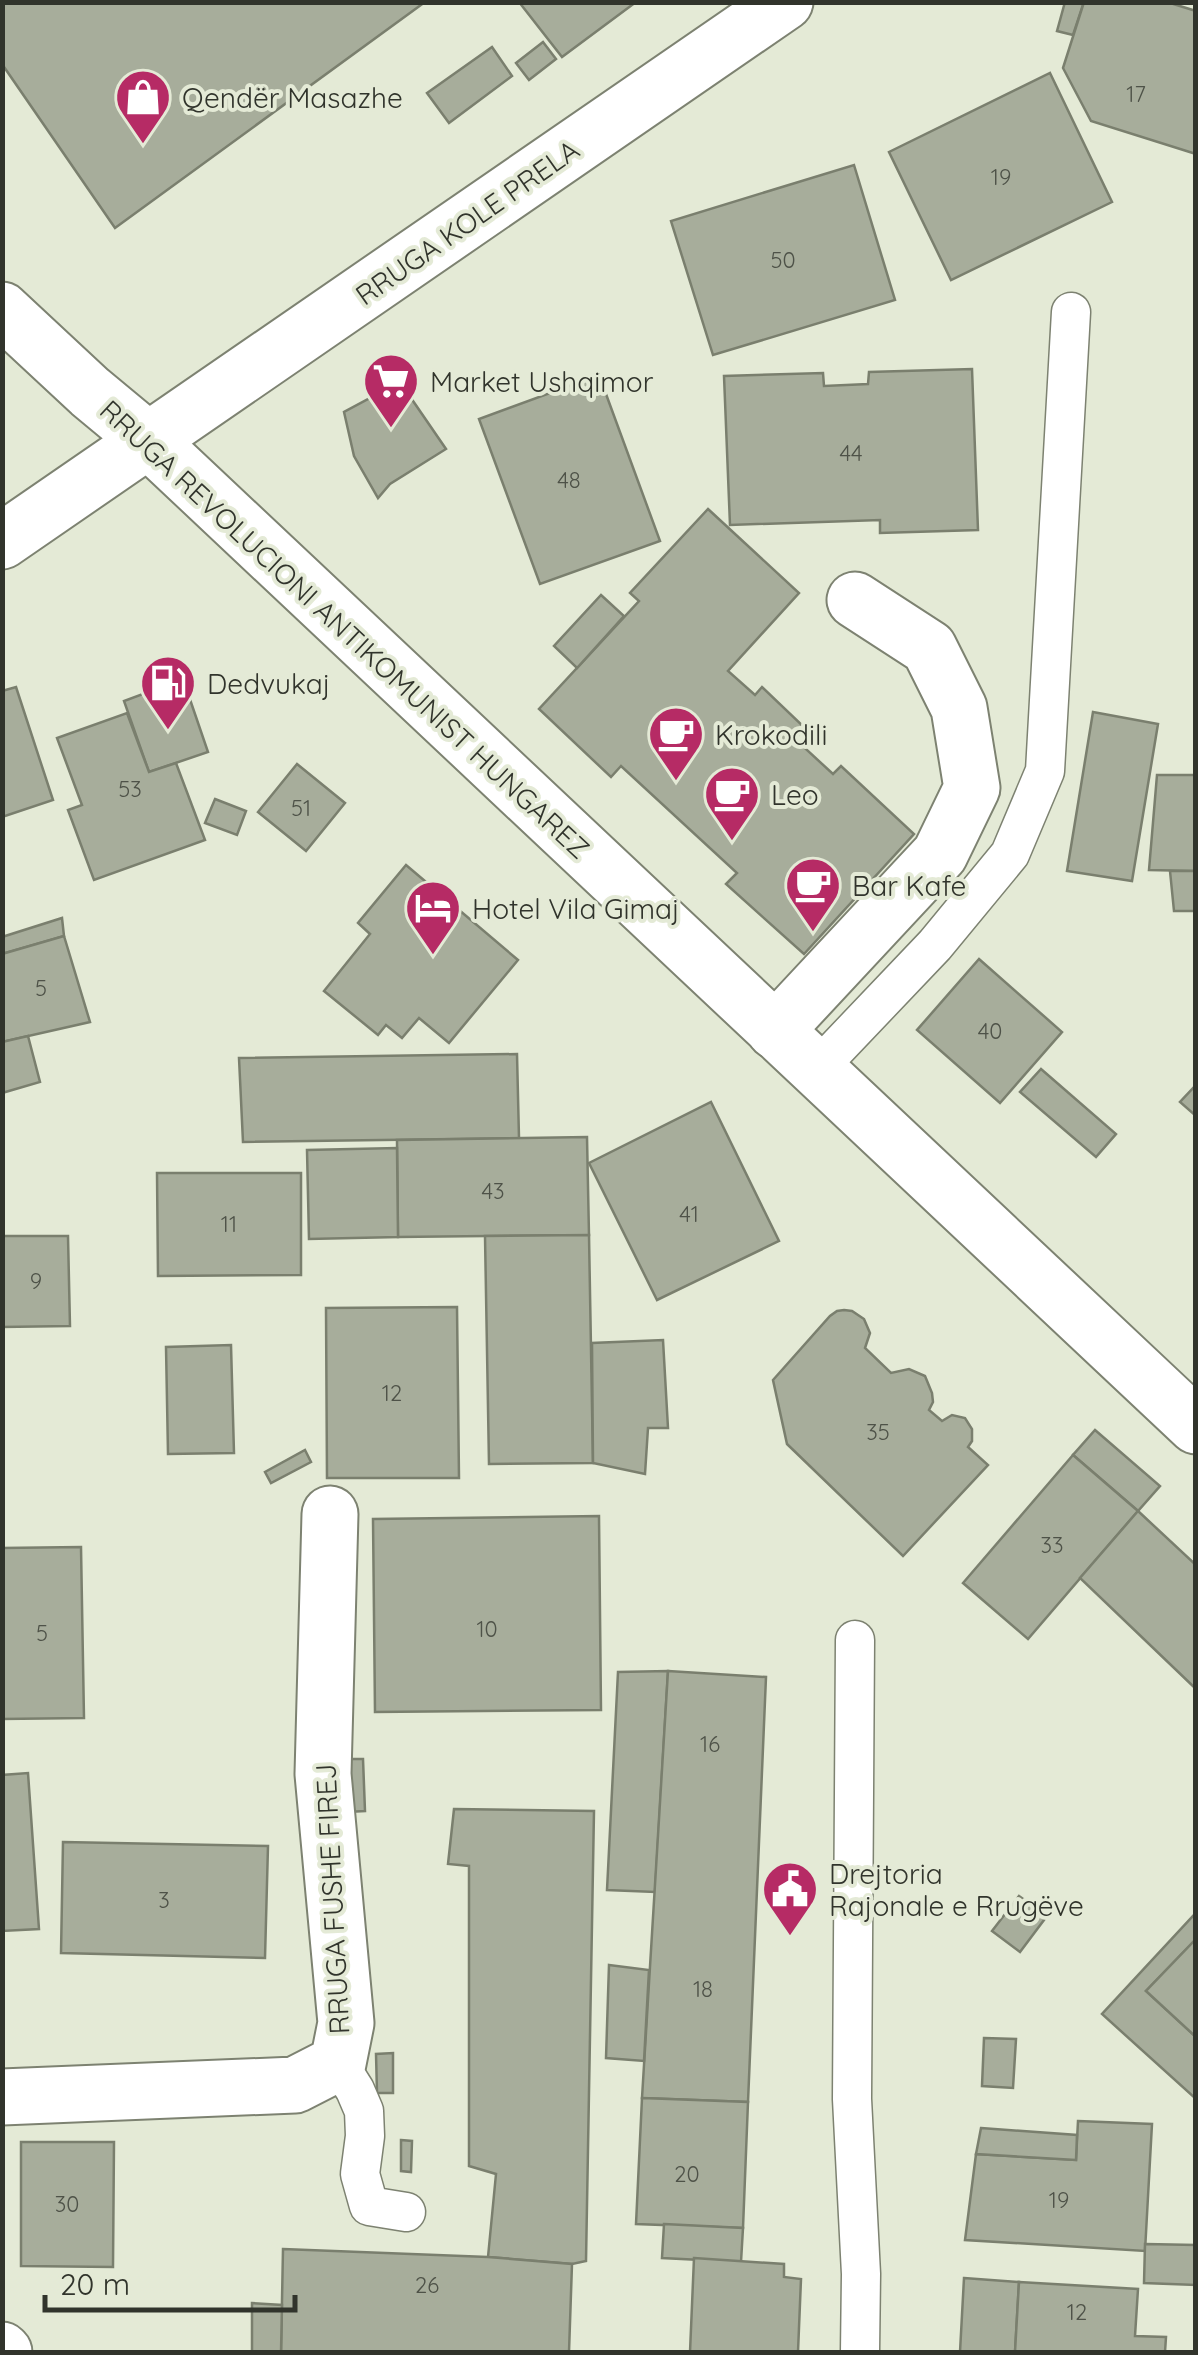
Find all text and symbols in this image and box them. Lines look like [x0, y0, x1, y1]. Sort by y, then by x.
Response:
shop icon: Qendër Masazhe [113, 67, 173, 146]
place label: Qendër Masazhe [182, 80, 403, 115]
house number: 17 [1126, 80, 1146, 108]
street label: RRUGA KOLE PRELA [348, 132, 586, 312]
house number: 19 [991, 163, 1011, 191]
house number: 50 [770, 246, 796, 274]
supermarket icon: Market Ushqimor [361, 351, 421, 430]
place label: Market Ushqimor [430, 364, 654, 399]
street label: RRUGA REVOLUCIONI ANTIKOMUNIST HUNGAREZ [93, 392, 597, 866]
house number: 44 [839, 439, 863, 467]
house number: 48 [557, 466, 581, 494]
fuel station icon: Dedvukaj [138, 653, 198, 732]
place label: Dedvukaj [207, 666, 330, 701]
cafe icon: Krokodili [646, 704, 706, 783]
place label: Krokodili [715, 717, 827, 752]
cafe icon: Leo [702, 764, 762, 843]
house number: 53 [118, 775, 142, 803]
place label: Leo [771, 777, 819, 812]
house number: 51 [291, 794, 311, 822]
cafe icon: Bar Kafe [783, 855, 843, 934]
place label: Bar Kafe [852, 868, 966, 903]
hotel icon: Hotel Vila Gimaj [403, 878, 463, 957]
place label: Hotel Vila Gimaj [472, 891, 680, 926]
house number: 5 [35, 974, 47, 1002]
house number: 40 [978, 1017, 1002, 1045]
house number: 43 [481, 1177, 505, 1205]
house number: 41 [679, 1200, 699, 1228]
house number: 11 [221, 1210, 237, 1238]
house number: 9 [30, 1267, 42, 1295]
house number: 12 [382, 1379, 402, 1407]
house number: 35 [866, 1418, 890, 1446]
house number: 33 [1040, 1531, 1064, 1559]
house number: 10 [476, 1615, 498, 1643]
house number: 5 [36, 1619, 48, 1647]
house number: 16 [700, 1730, 720, 1758]
street label: RRUGA FUSHE FIREJ [307, 1763, 357, 2035]
place label: Drejtoria Rajonale e Rrugëve [829, 1856, 1084, 1923]
public building icon: Drejtoria Rajonale e Rrugëve [760, 1859, 820, 1938]
house number: 3 [158, 1886, 170, 1914]
house number: 18 [693, 1975, 713, 2003]
house number: 20 [674, 2160, 700, 2188]
house number: 19 [1049, 2186, 1069, 2214]
house number: 30 [55, 2190, 79, 2218]
scale bar [45, 2250, 295, 2312]
text: 20 m [60, 2265, 130, 2303]
house number: 26 [415, 2271, 439, 2299]
house number: 12 [1067, 2298, 1087, 2326]

